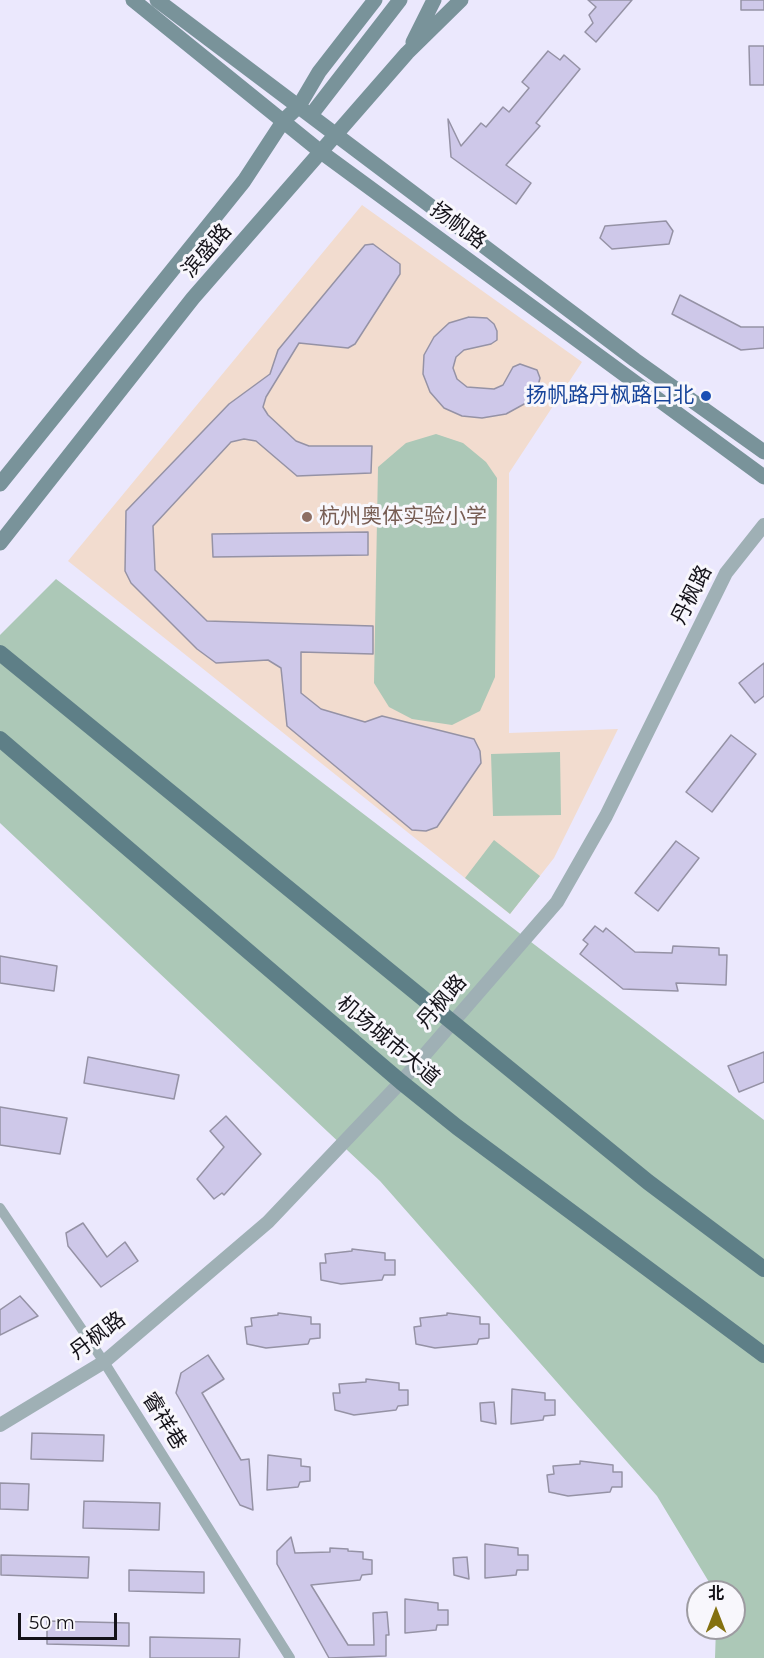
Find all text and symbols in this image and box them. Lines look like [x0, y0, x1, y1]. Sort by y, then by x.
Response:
street label: 扬帆路 [425, 197, 491, 255]
street label: 滨盛路 [177, 219, 237, 283]
place label: 扬帆路丹枫路口北 [526, 383, 694, 409]
marker: 扬帆路丹枫路口北 [699, 389, 713, 403]
place label: 杭州奥体实验小学 [319, 504, 487, 530]
marker: 杭州奥体实验小学 [300, 510, 314, 524]
street label: 丹枫路 [666, 561, 718, 629]
street label: 丹枫路 [412, 970, 472, 1034]
street label: 机场城市大道 [332, 991, 444, 1091]
street label: 丹枫路 [65, 1307, 131, 1365]
street label: 睿祥巷 [137, 1388, 191, 1454]
north arrow [686, 1580, 746, 1640]
text: 北 [708, 1584, 724, 1603]
scale bar [21, 1601, 120, 1639]
text: 50 m [29, 1612, 75, 1634]

